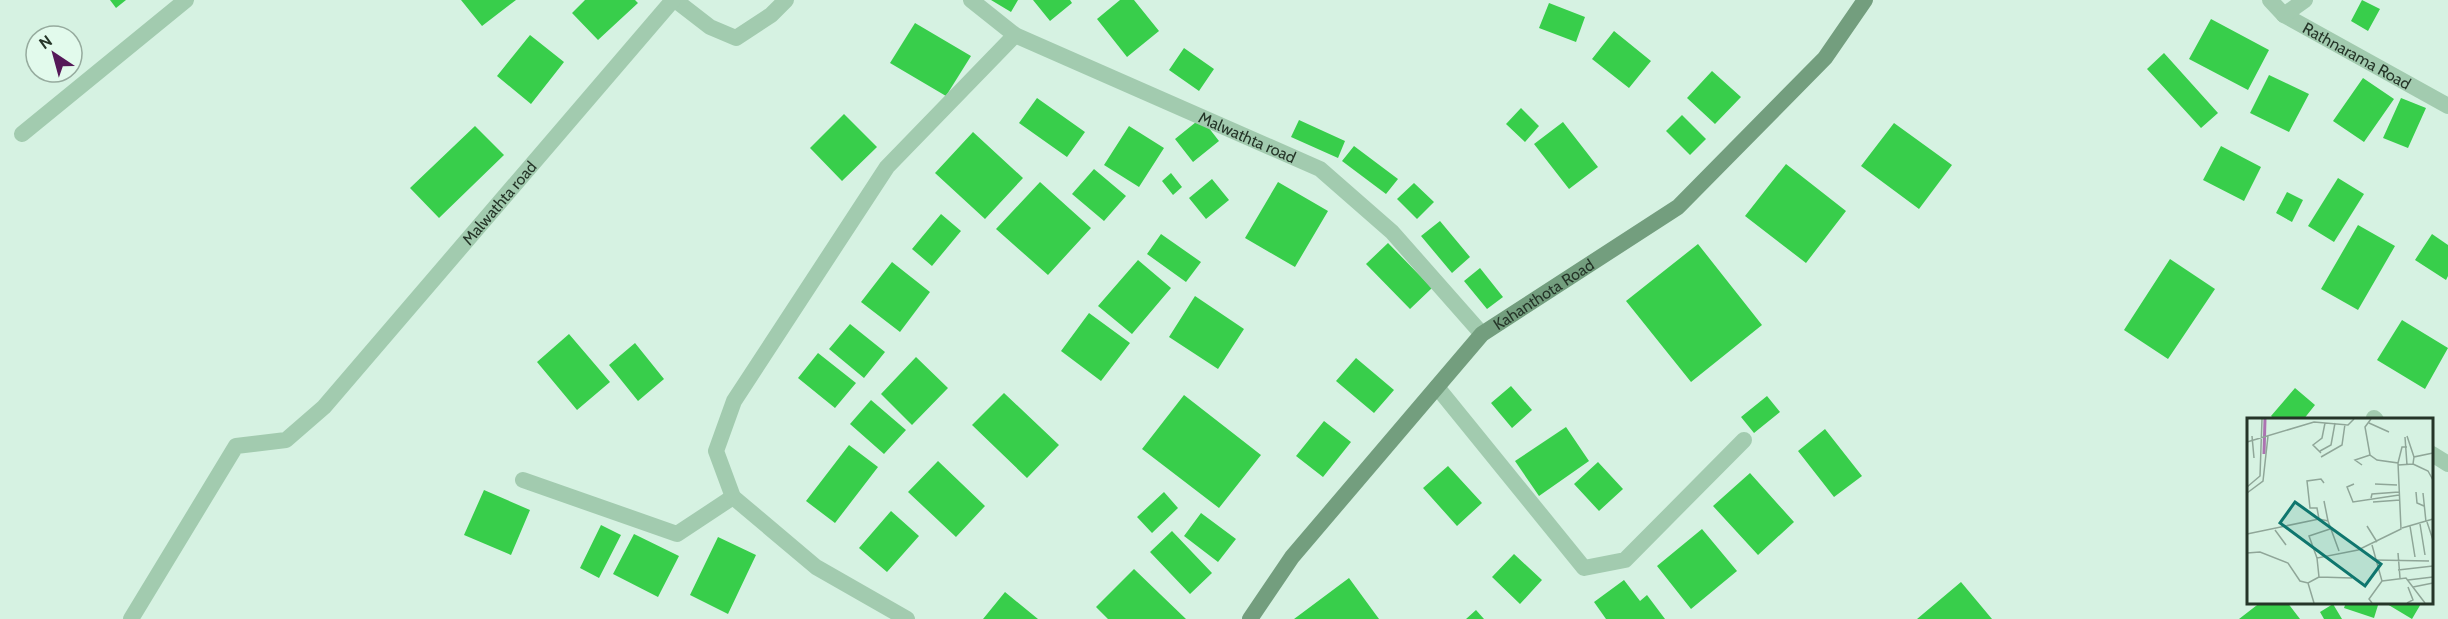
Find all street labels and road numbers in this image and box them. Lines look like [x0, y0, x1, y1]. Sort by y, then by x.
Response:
street label: Rathnarama Road [2299, 18, 2414, 94]
street label: Malwathta road [1196, 108, 1299, 167]
street label: Malwathta road [458, 157, 541, 249]
street label: Kahanthota Road [1490, 255, 1598, 334]

